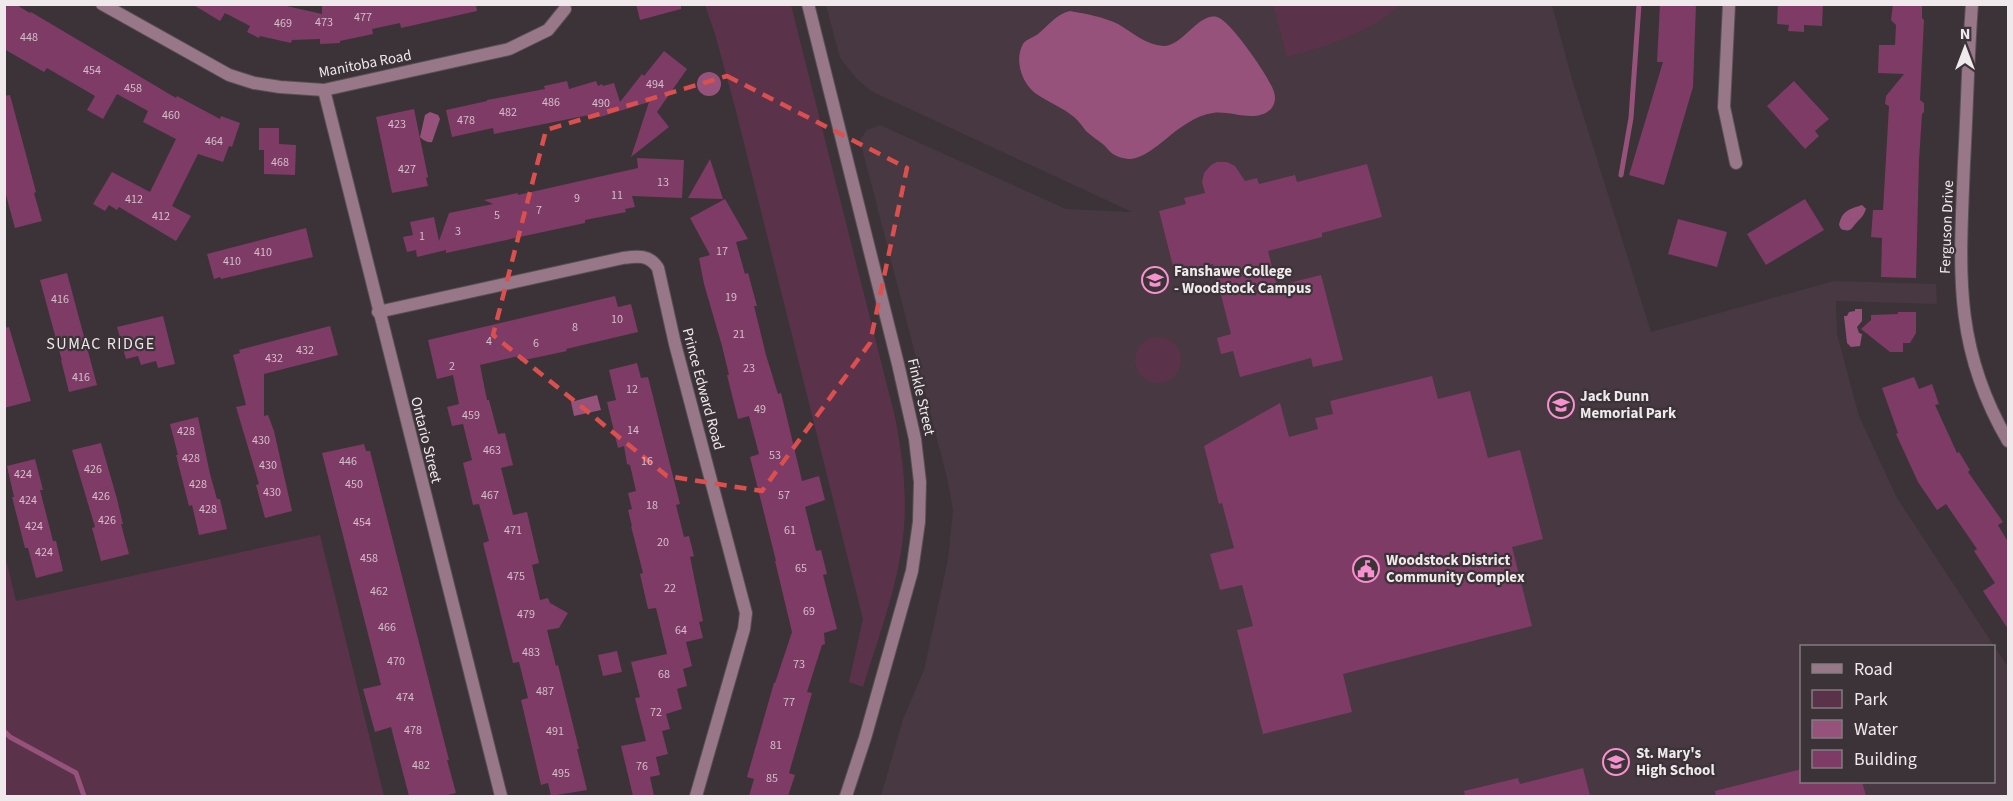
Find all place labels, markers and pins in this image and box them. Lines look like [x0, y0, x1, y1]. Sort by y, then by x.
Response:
place label: Fanshawe College - Woodstock Campus [1174, 261, 1311, 299]
school or university icon: Fanshawe College - Woodstock Campus [1140, 265, 1170, 295]
place label: Jack Dunn Memorial Park [1580, 386, 1677, 424]
school or university icon: Jack Dunn Memorial Park [1546, 390, 1576, 420]
place label: Woodstock District Community Complex [1386, 550, 1525, 588]
public building icon: Woodstock District Community Complex [1351, 554, 1381, 584]
place label: St. Mary's High School [1636, 743, 1715, 781]
school or university icon: St. Mary's High School [1601, 747, 1631, 777]

